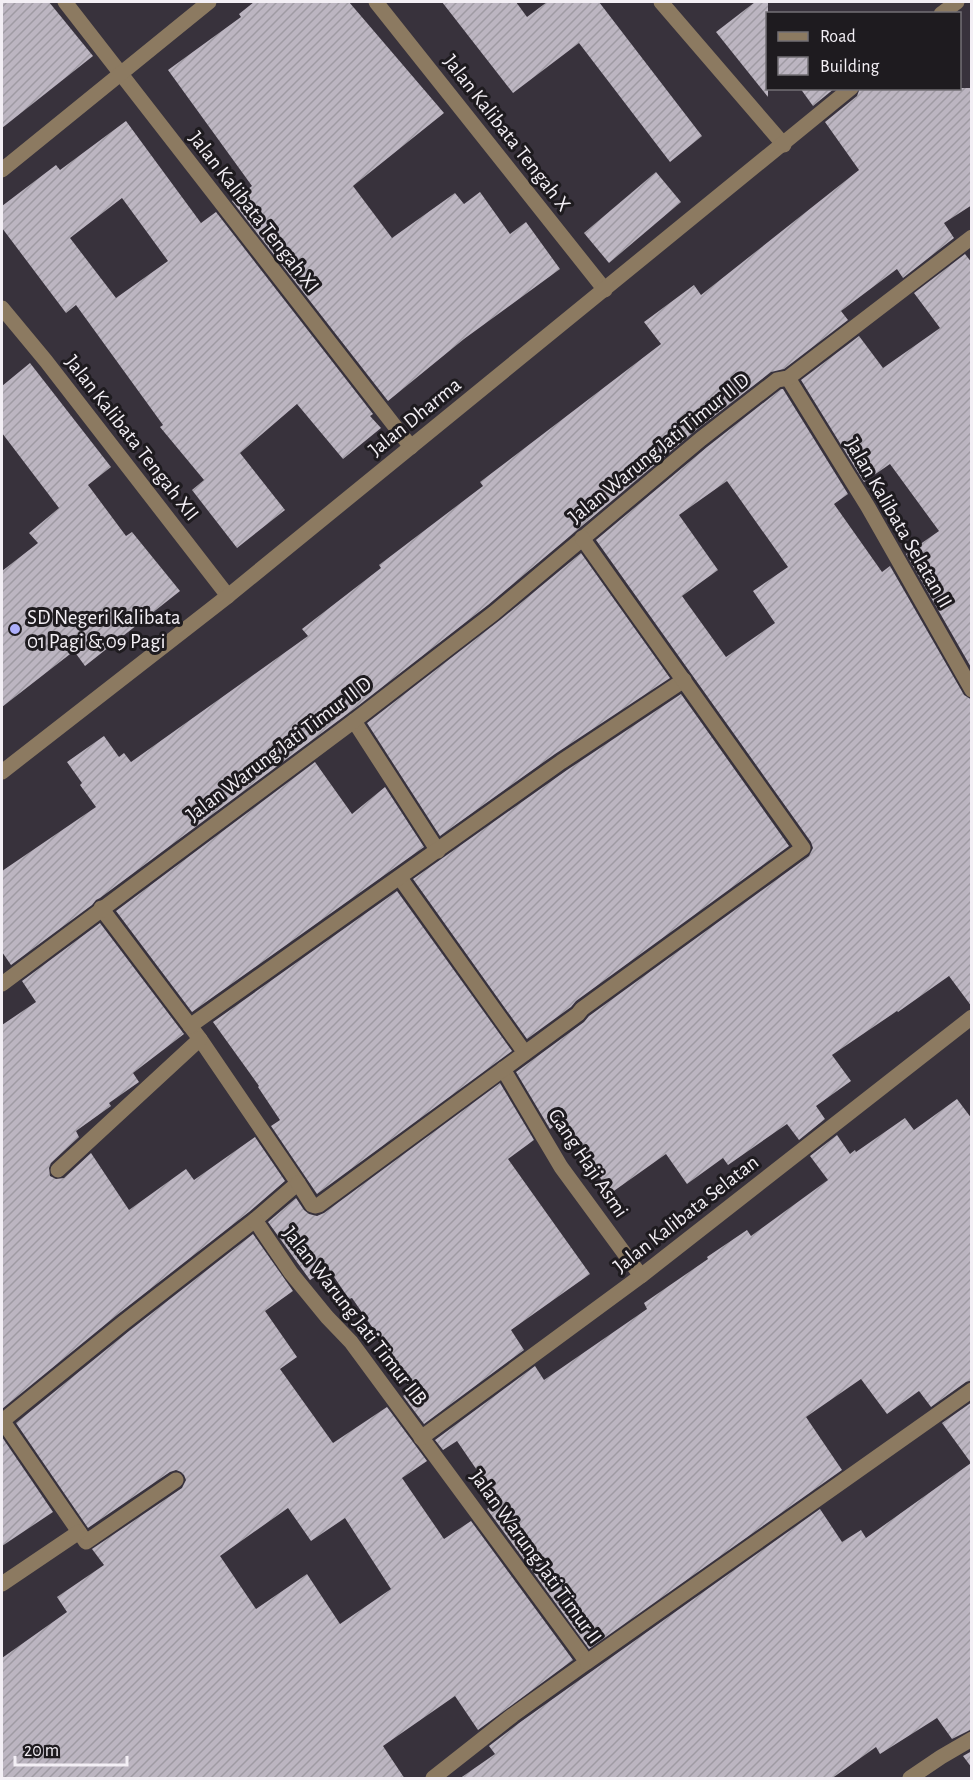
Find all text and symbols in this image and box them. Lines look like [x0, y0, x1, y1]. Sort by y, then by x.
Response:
legend [766, 12, 961, 90]
text: Road [820, 28, 856, 46]
street label: Jalan Kalibata Tengah X [440, 51, 574, 215]
text: Building [820, 58, 880, 76]
street label: Jalan Kalibata Tengah XI [185, 128, 323, 296]
street label: Jalan Kalibata Tengah XII [61, 351, 203, 525]
street label: Jalan Warung Jati Timur II D [565, 369, 753, 527]
street label: Jalan Dharma [365, 373, 465, 460]
street label: Jalan Kalibata Selatan II [842, 435, 956, 611]
place label: SD Negeri Kalibata 01 Pagi & 09 Pagi [27, 607, 181, 652]
marker: SD Negeri Kalibata 01 Pagi & 09 Pagi [8, 622, 22, 636]
street label: Jalan Warung Jati Timur II D [182, 673, 376, 825]
street label: Gang Haji Asmi [544, 1105, 632, 1221]
street label: Jalan Kalibata Selatan [610, 1151, 762, 1277]
street label: Jalan Warung Jati Timur IIB [279, 1223, 431, 1409]
street label: Jalan Warung Jati Timur II [466, 1466, 606, 1648]
scale bar [15, 1729, 128, 1767]
text: 20 m [24, 1742, 59, 1760]

